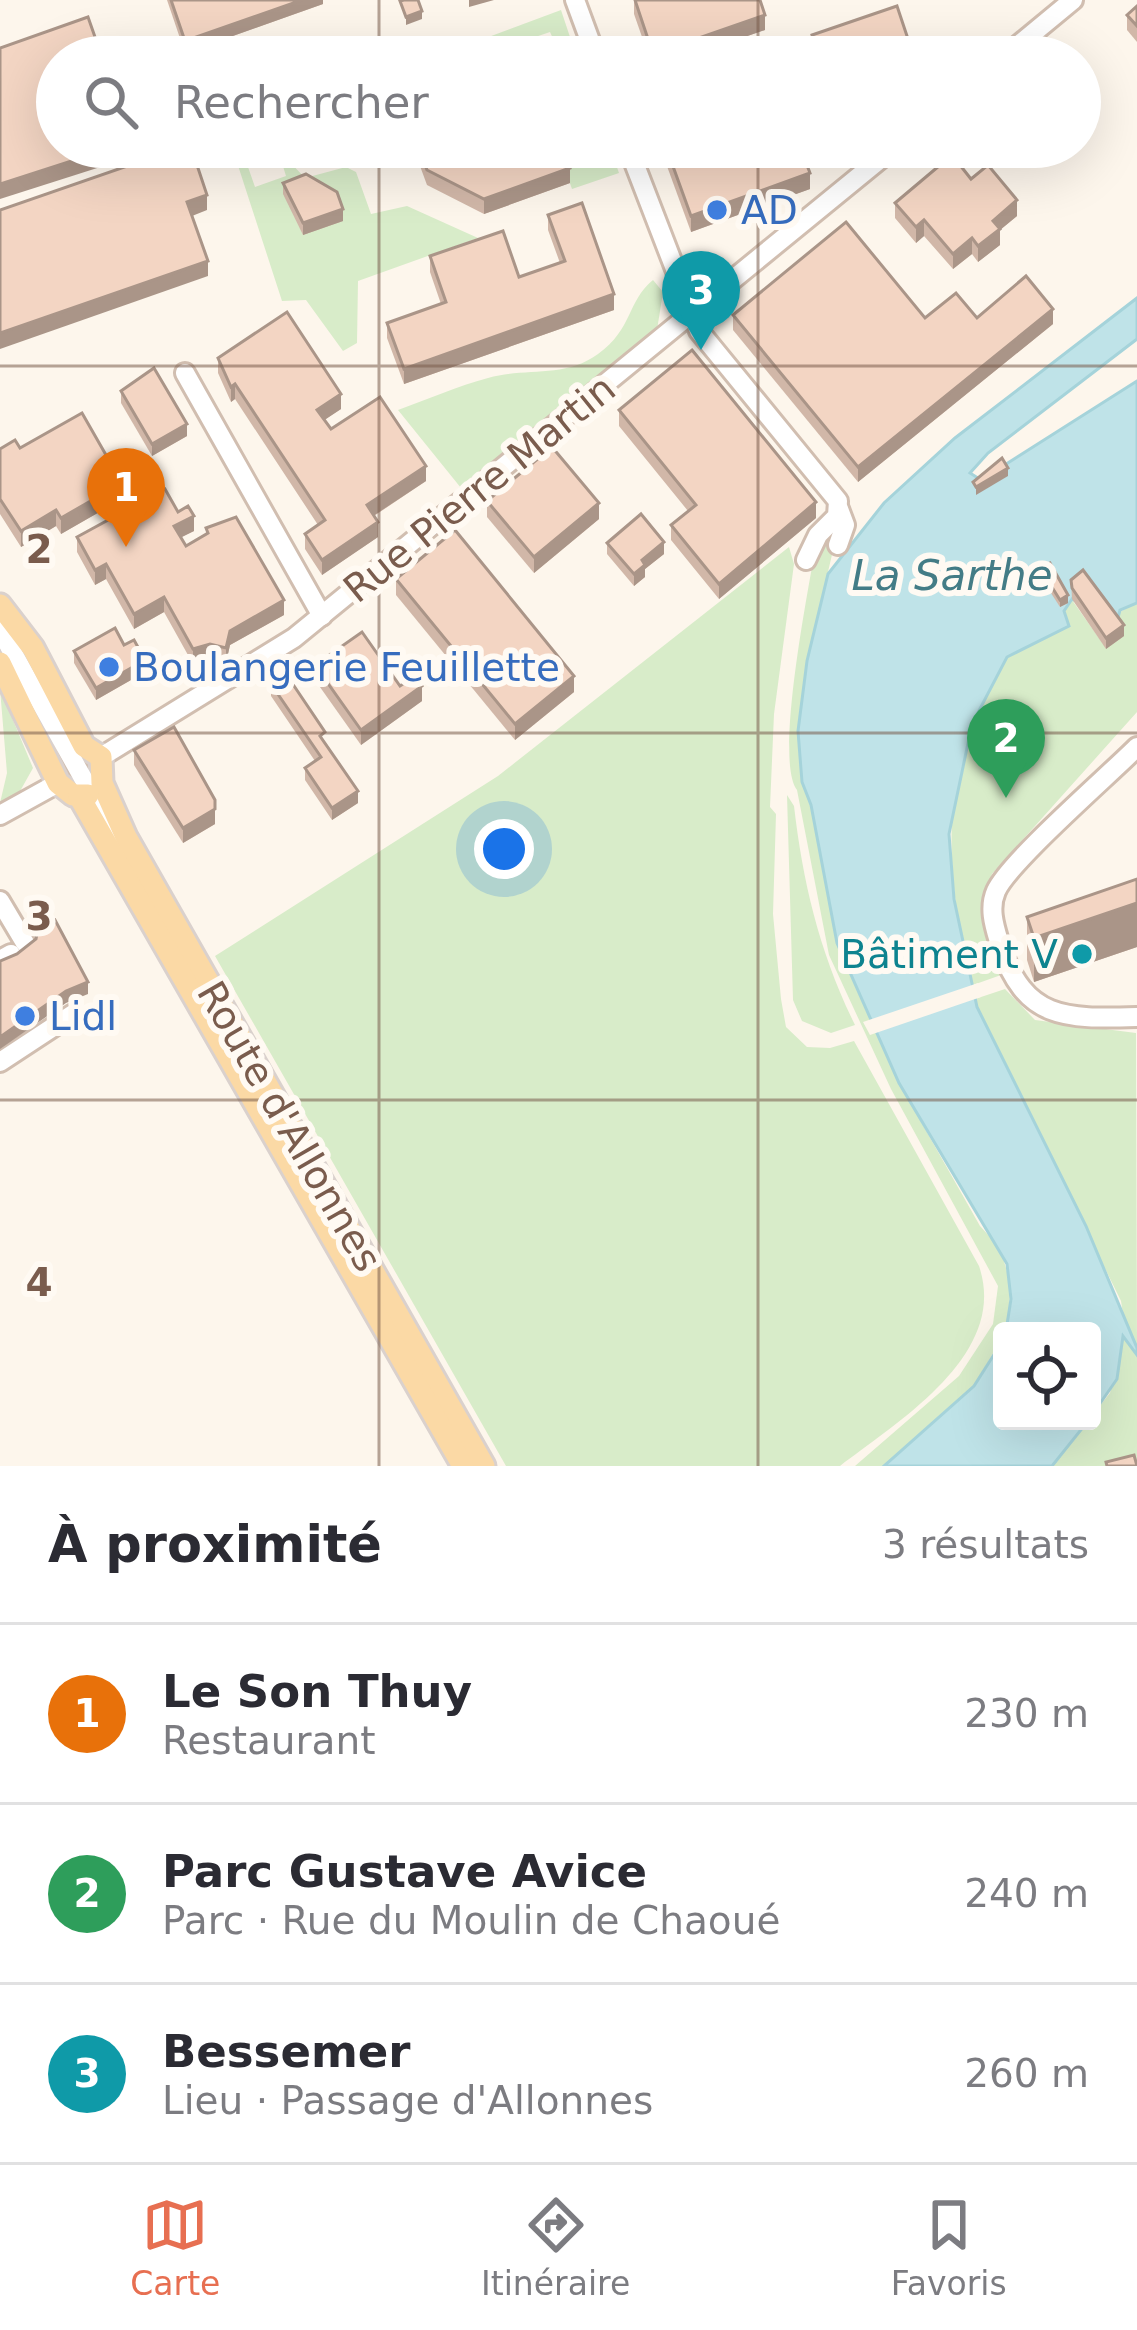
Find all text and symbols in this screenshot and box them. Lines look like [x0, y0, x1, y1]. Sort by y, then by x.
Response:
search box [36, 36, 1101, 168]
icon: search [78, 69, 144, 135]
text: Rechercher [174, 76, 429, 129]
place label: AD [741, 188, 798, 233]
marker: AD [704, 197, 730, 223]
pin: 3 [662, 251, 740, 350]
street label: Rue Pierre Martin [335, 365, 624, 611]
pin: 1 [87, 448, 165, 547]
text: 2 [25, 527, 53, 572]
water label: La Sarthe [851, 551, 1053, 600]
place label: Boulangerie Feuillette [133, 645, 560, 690]
marker: Boulangerie Feuillette [96, 654, 122, 680]
pin: 2 [967, 699, 1045, 798]
your location [474, 819, 534, 879]
text: 3 [25, 894, 53, 939]
place label: Bâtiment V [840, 932, 1058, 977]
marker: Bâtiment V [1069, 941, 1095, 967]
street label: Route d'Allonnes [188, 973, 391, 1279]
place label: Lidl [49, 994, 117, 1039]
marker: Lidl [12, 1003, 38, 1029]
text: 4 [25, 1260, 53, 1305]
map controls [993, 1322, 1101, 1430]
button: locate [993, 1322, 1101, 1430]
text: À proximité [48, 1515, 382, 1574]
text: 3 résultats [882, 1522, 1089, 1567]
text: Le Son Thuy [162, 1665, 472, 1718]
text: 1 [73, 1691, 101, 1736]
text: 230 m [964, 1691, 1089, 1736]
text: Restaurant [162, 1718, 376, 1763]
text: Parc Gustave Avice [162, 1845, 647, 1898]
text: 2 [73, 1871, 101, 1916]
text: 240 m [964, 1871, 1089, 1916]
text: Parc · Rue du Moulin de Chaoué [162, 1898, 780, 1943]
text: Bessemer [162, 2025, 411, 2078]
text: 3 [73, 2051, 101, 2096]
text: 260 m [964, 2051, 1089, 2096]
text: Lieu · Passage d'Allonnes [162, 2078, 653, 2123]
tab: Carte [130, 2192, 220, 2303]
tab: Itinéraire [481, 2192, 630, 2303]
tab: Favoris [891, 2192, 1007, 2303]

